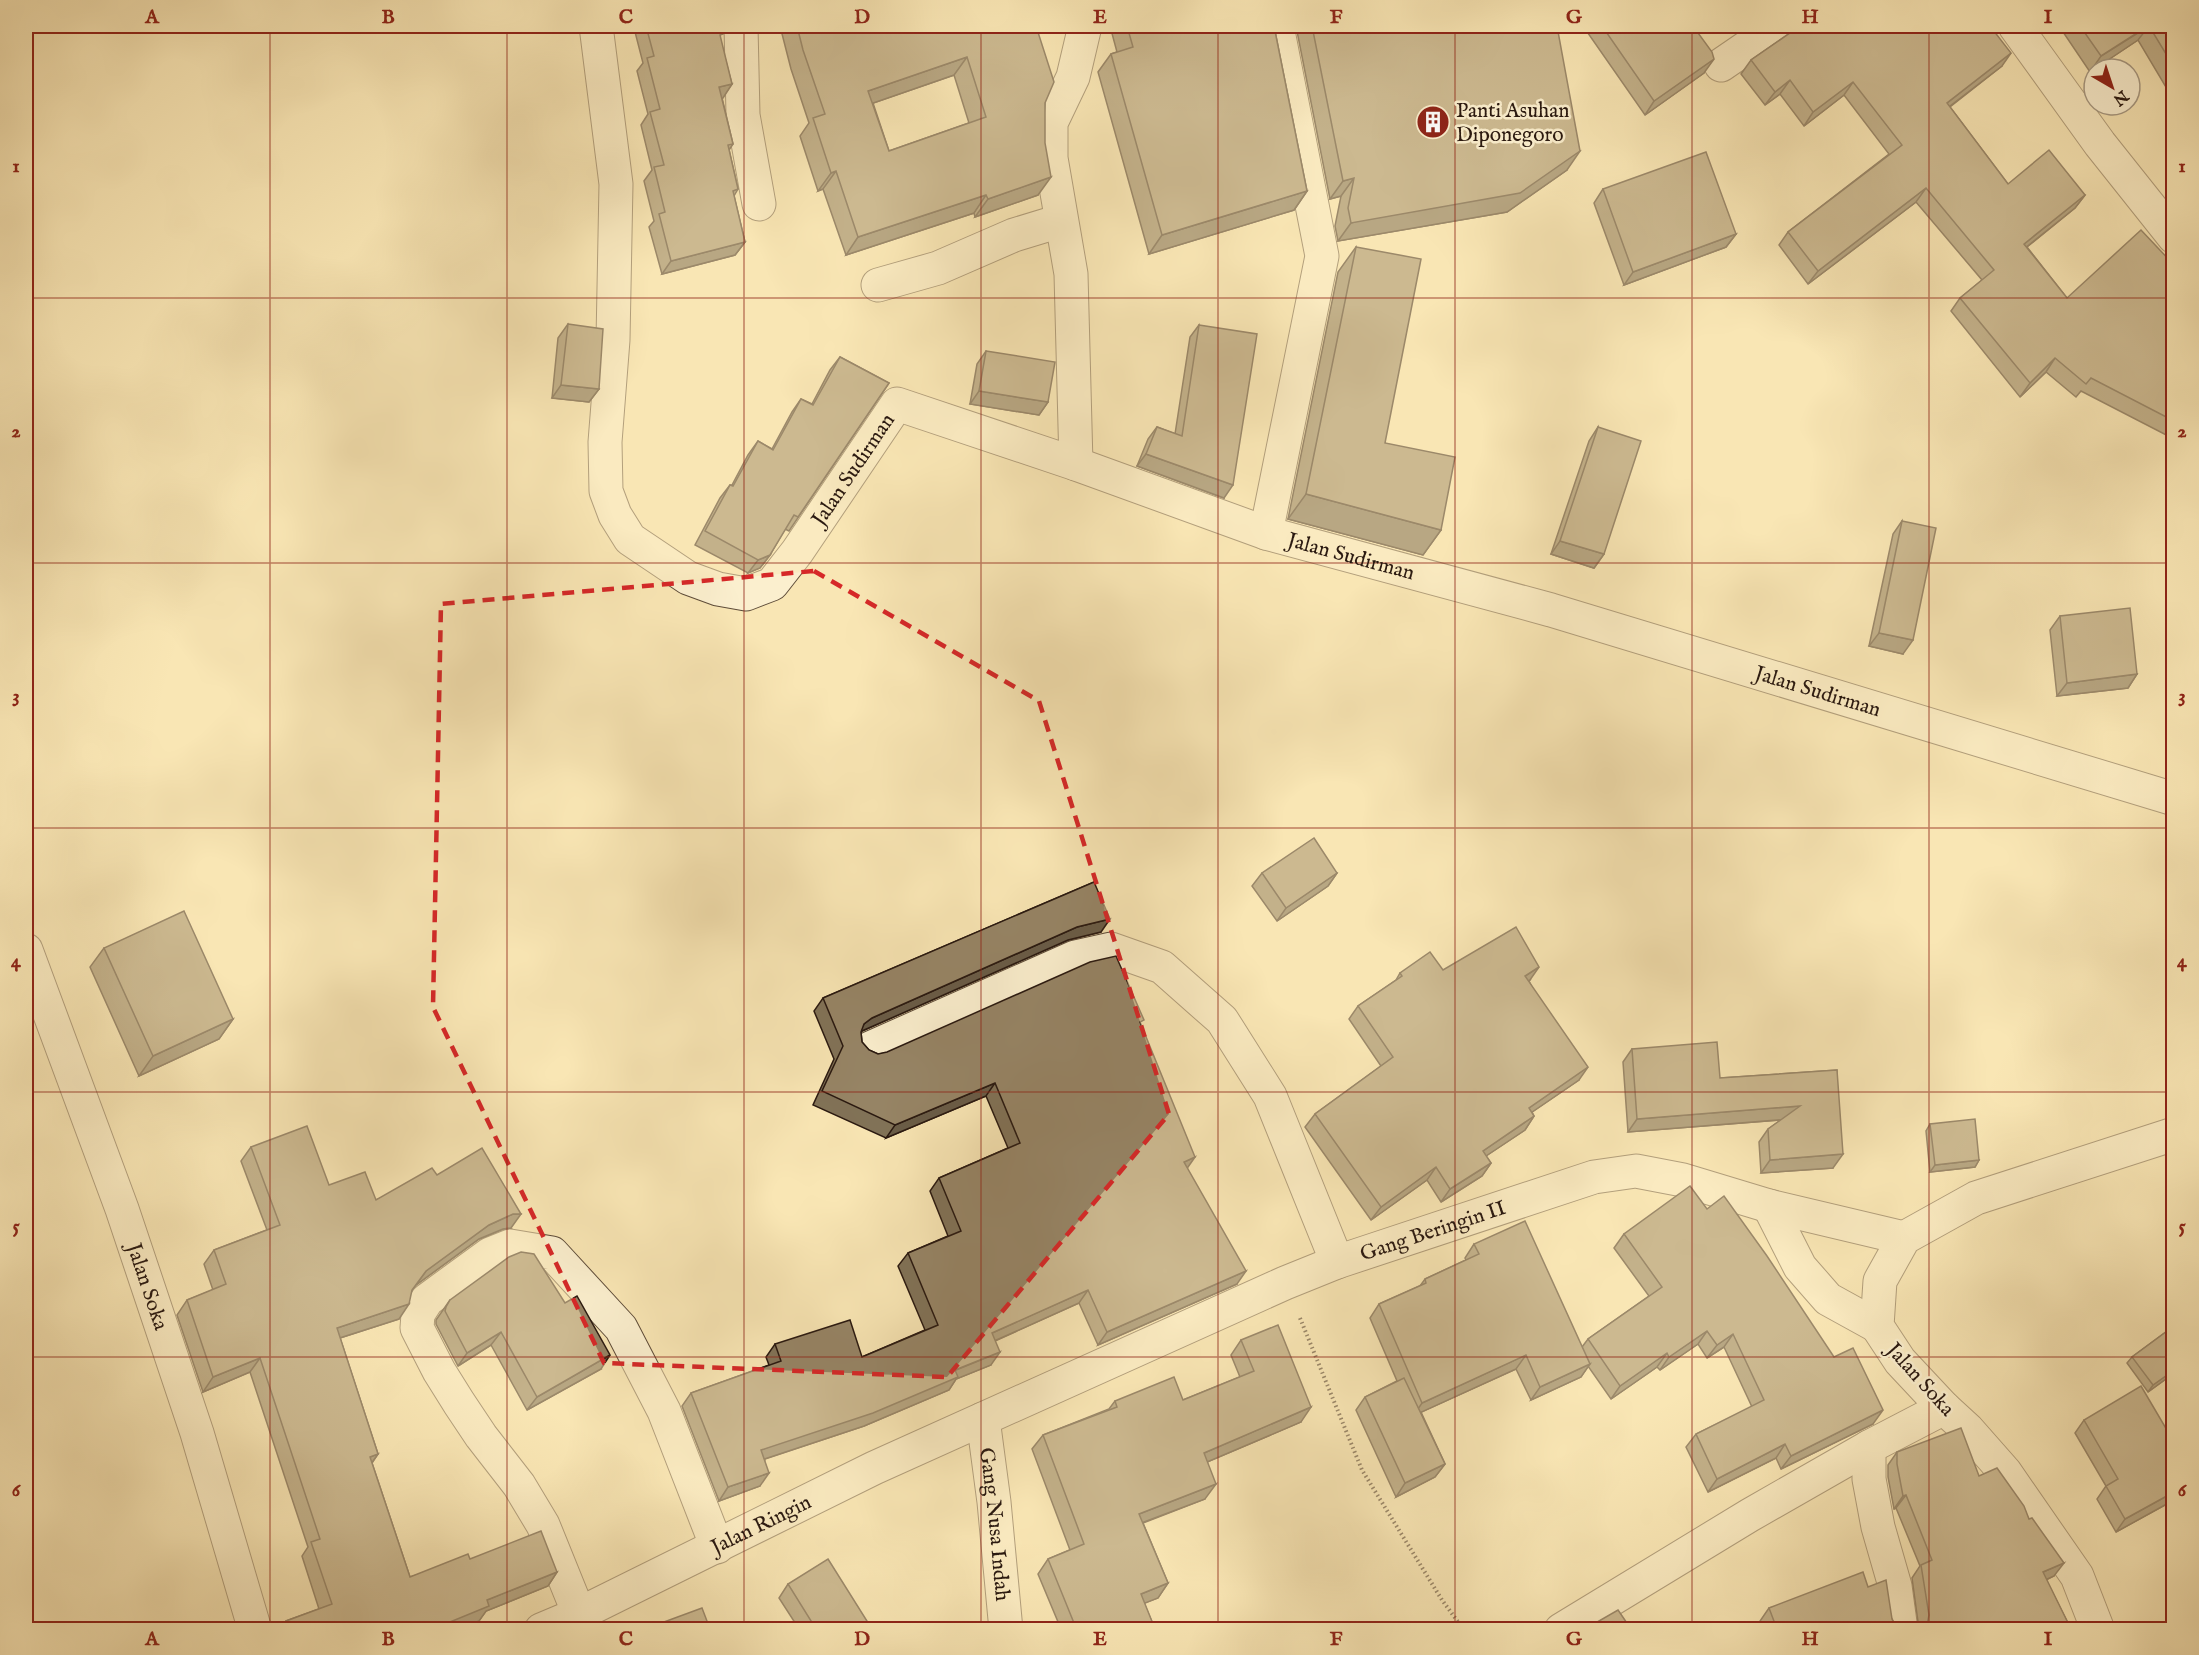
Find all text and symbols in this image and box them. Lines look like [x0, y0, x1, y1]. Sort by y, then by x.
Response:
text: A [144, 5, 160, 30]
text: B [381, 5, 395, 30]
text: C [619, 5, 633, 30]
text: D [854, 5, 870, 30]
text: E [1093, 5, 1107, 30]
text: F [1330, 5, 1343, 30]
text: G [1566, 5, 1583, 30]
text: H [1801, 5, 1819, 30]
text: I [2044, 5, 2053, 30]
north arrow [2082, 57, 2142, 117]
text: N [2108, 84, 2133, 109]
place label: Panti Asuhan Diponegoro [1456, 98, 1570, 149]
building icon: Panti Asuhan Diponegoro [1415, 104, 1451, 140]
text: 1 [12, 154, 20, 179]
text: 1 [2178, 154, 2186, 179]
street label: Jalan Sudirman [805, 409, 902, 533]
text: 2 [11, 419, 21, 444]
text: 2 [2177, 419, 2187, 444]
street label: Jalan Sudirman [1282, 527, 1417, 587]
street label: Jalan Sudirman [1749, 660, 1884, 724]
text: 3 [12, 684, 20, 709]
text: 3 [2178, 684, 2186, 709]
text: 4 [11, 949, 22, 974]
text: 4 [2177, 949, 2188, 974]
street label: Gang Beringin II [1357, 1195, 1510, 1268]
text: 5 [12, 1214, 20, 1239]
text: 5 [2178, 1214, 2186, 1239]
street label: Jalan Soka [119, 1238, 174, 1335]
street label: Jalan Soka [1878, 1336, 1961, 1423]
street label: Gang Nusa Indah [972, 1446, 1015, 1602]
text: 6 [12, 1478, 22, 1503]
text: 6 [2178, 1478, 2188, 1503]
street label: Jalan Ringin [705, 1489, 816, 1562]
text: A [144, 1627, 160, 1652]
text: B [381, 1627, 395, 1652]
text: C [619, 1627, 633, 1652]
text: D [854, 1627, 870, 1652]
text: E [1093, 1627, 1107, 1652]
text: F [1330, 1627, 1343, 1652]
text: G [1566, 1627, 1583, 1652]
text: H [1801, 1627, 1819, 1652]
text: I [2044, 1627, 2053, 1652]

